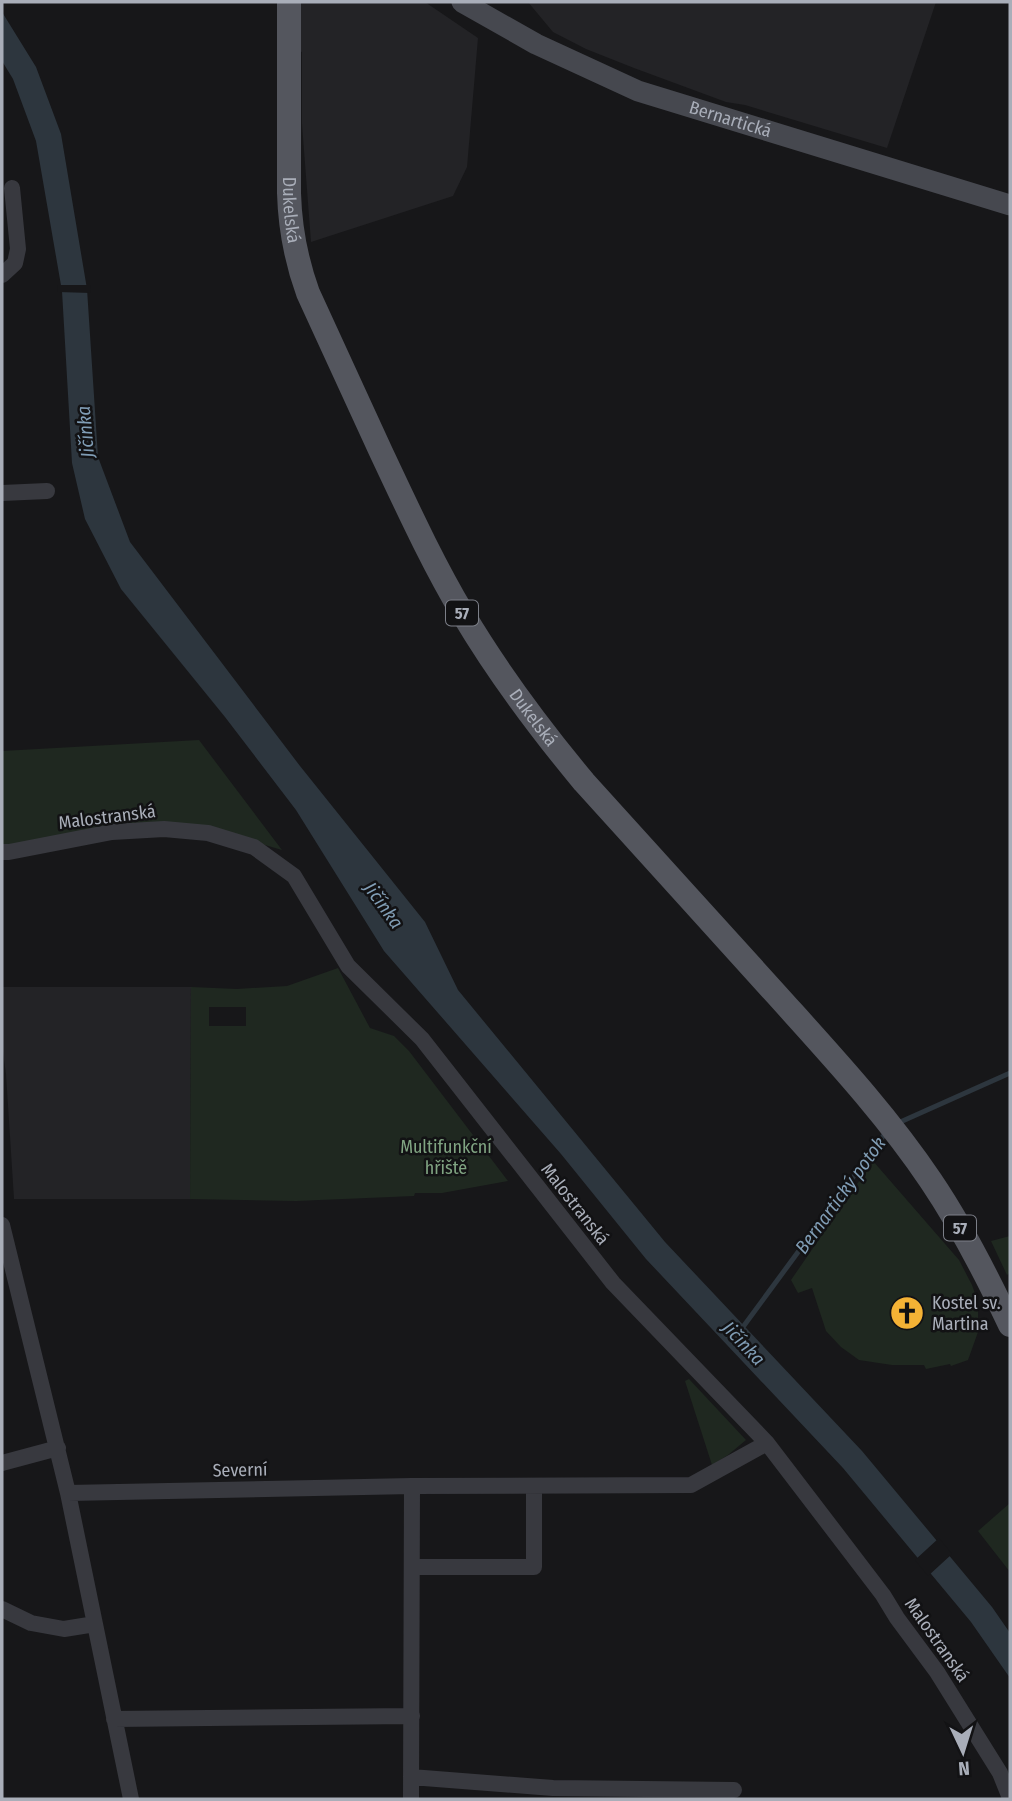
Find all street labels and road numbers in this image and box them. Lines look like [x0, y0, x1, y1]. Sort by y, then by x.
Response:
street label: Bernartická [687, 96, 774, 142]
street label: Dukelská [278, 177, 305, 245]
road number: 57 [446, 600, 478, 626]
street label: Dukelská [504, 684, 562, 751]
street label: Malostranská [57, 800, 157, 834]
street label: Malostranská [536, 1159, 614, 1249]
road number: 57 [944, 1216, 976, 1240]
street label: Severní [212, 1459, 268, 1481]
street label: Malostranská [900, 1594, 974, 1687]

